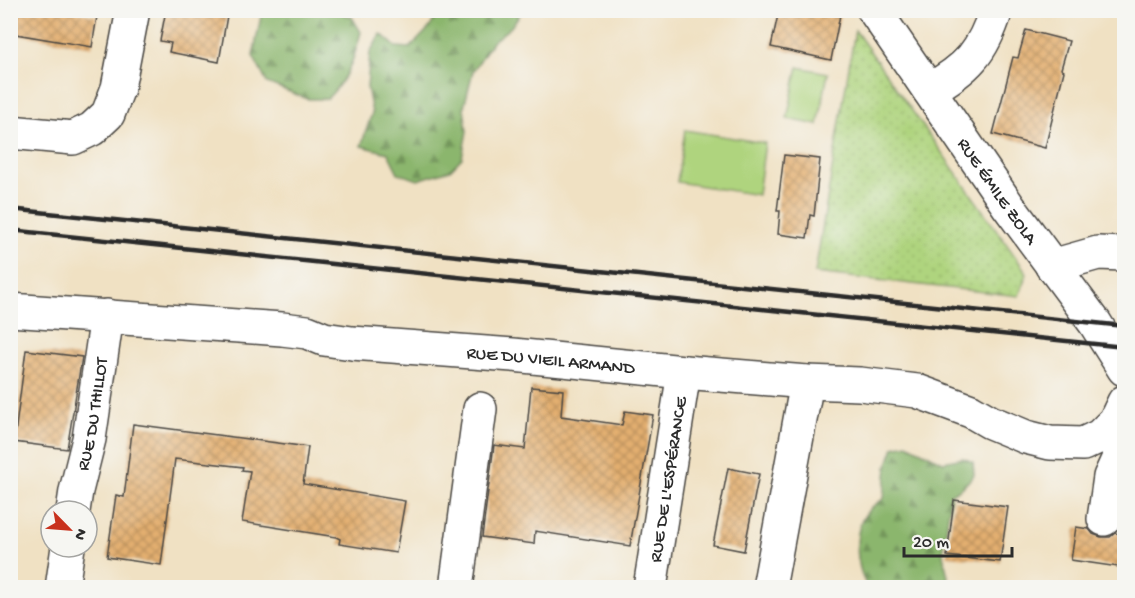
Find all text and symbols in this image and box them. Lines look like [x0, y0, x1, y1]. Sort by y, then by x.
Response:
street label: RUE ÉMILE ZOLA [952, 135, 1042, 250]
street label: RUE DU VIEIL ARMAND [466, 344, 636, 380]
street label: RUE DU THILLOT [73, 355, 114, 473]
street label: RUE DE L'ESPÉRANCE [646, 395, 693, 564]
north arrow [39, 499, 99, 559]
scale bar [904, 520, 1012, 558]
text: N [68, 525, 90, 543]
text: 20 m [913, 533, 949, 554]

